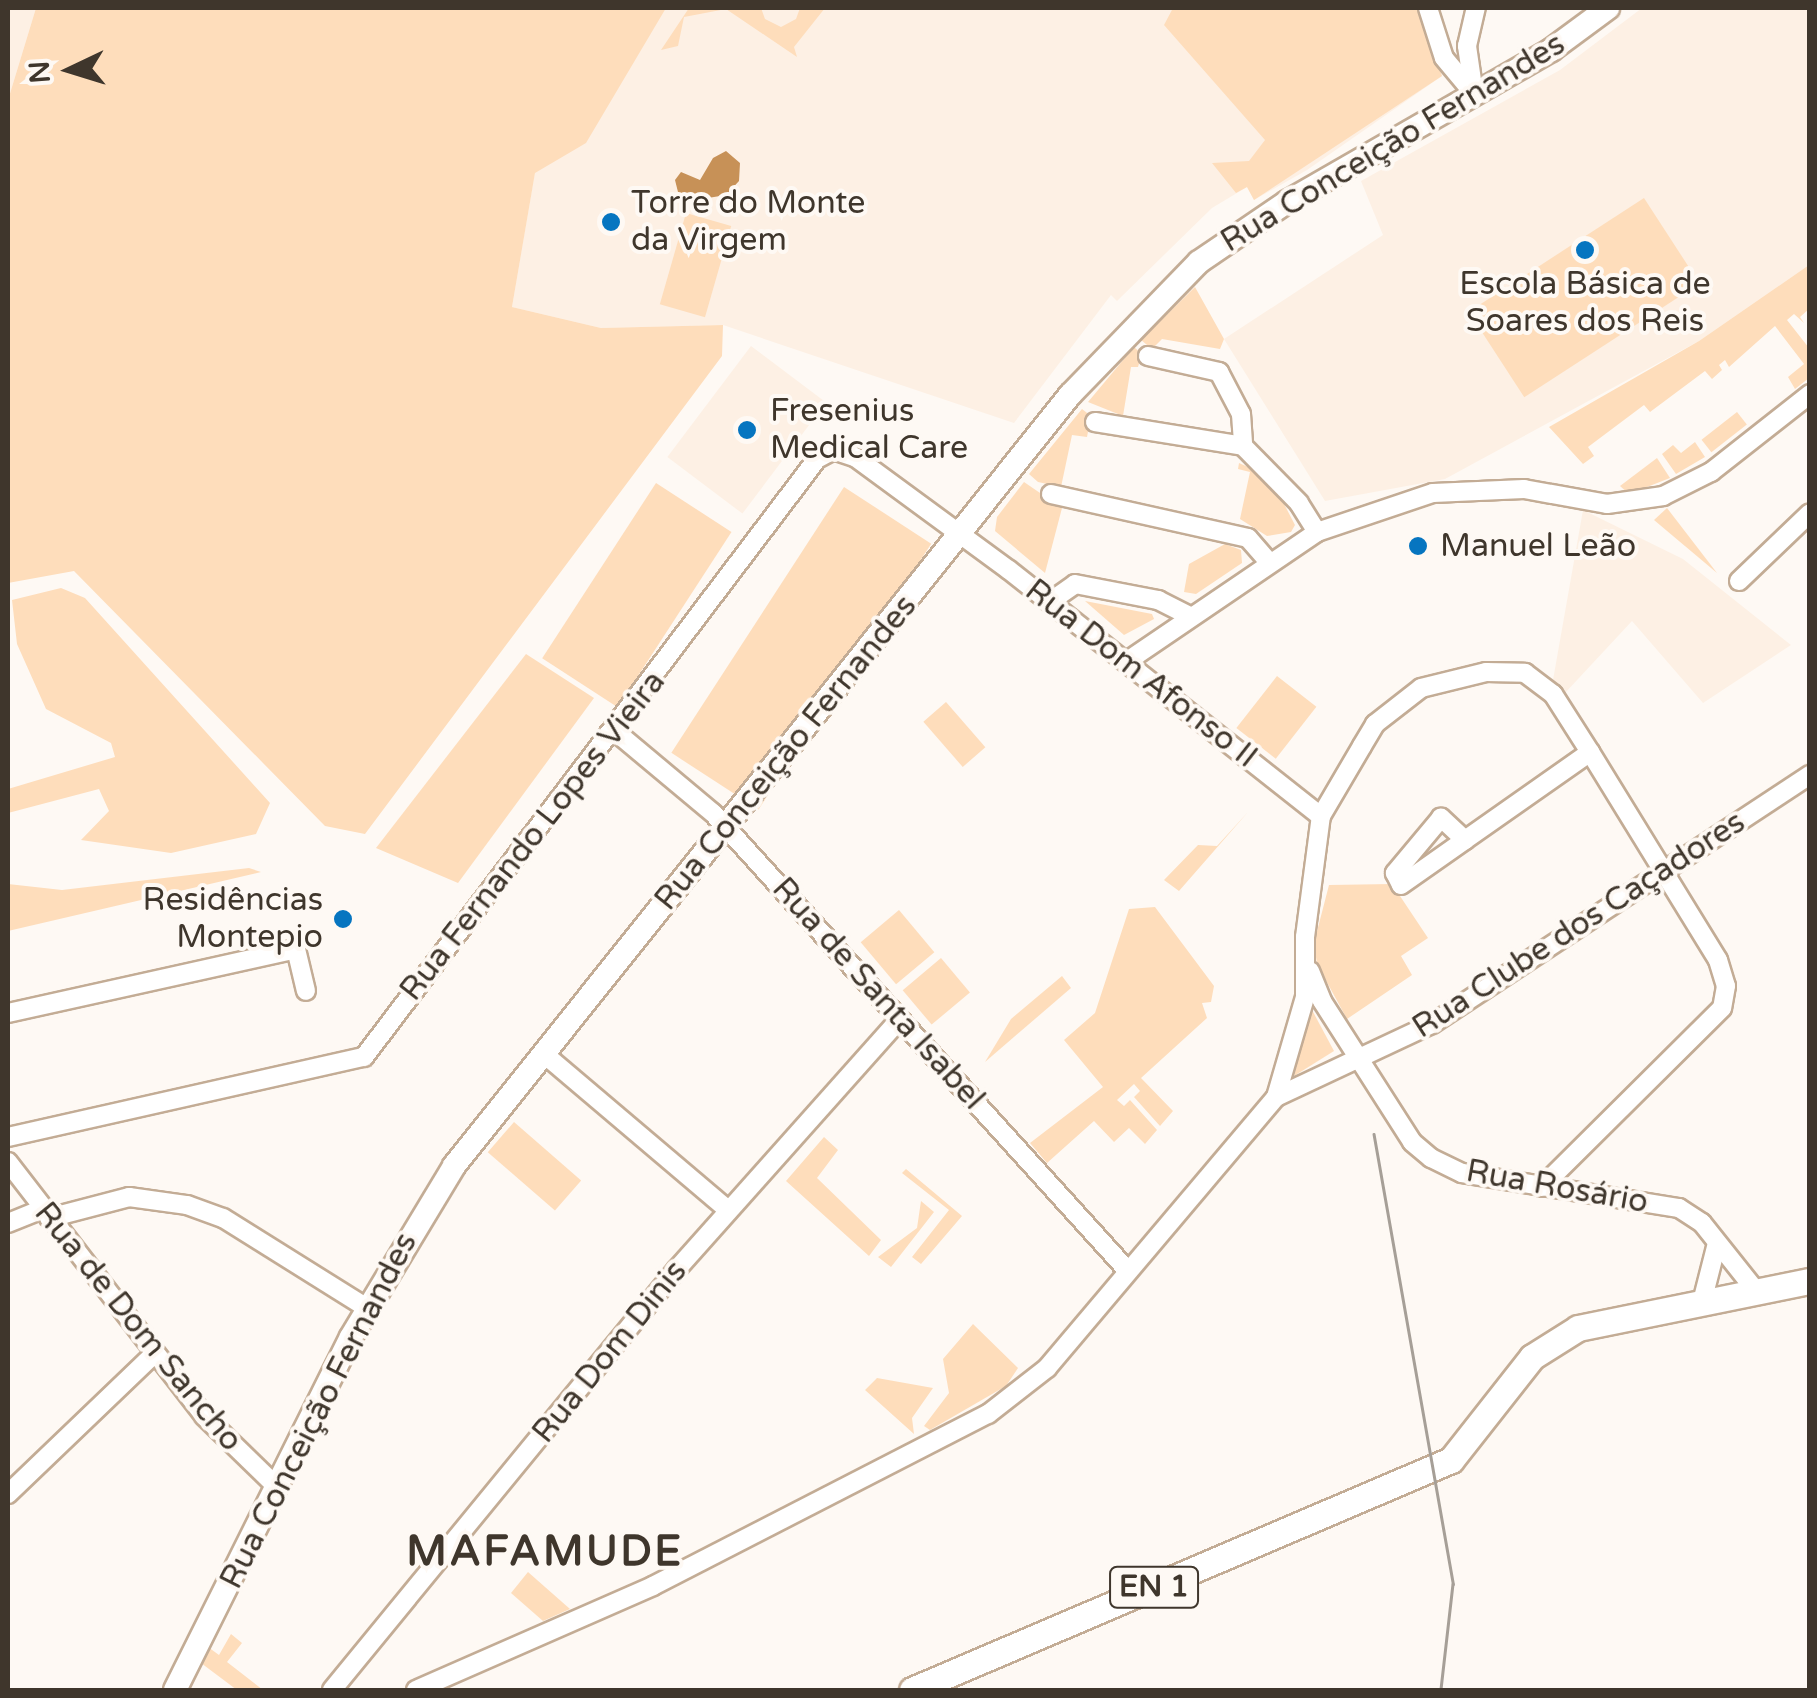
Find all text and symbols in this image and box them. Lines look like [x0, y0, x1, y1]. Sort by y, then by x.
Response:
north arrow [20, 20, 120, 120]
street label: Rua Conceição Fernandes [1214, 25, 1572, 261]
text: N [22, 60, 58, 85]
place label: Torre do Monte da Virgem [631, 185, 865, 260]
marker: Torre do Monte da Virgem [600, 211, 622, 233]
marker: Escola Básica de Soares dos Reis [1574, 239, 1596, 261]
place label: Escola Básica de Soares dos Reis [1459, 266, 1711, 341]
place label: Fresenius Medical Care [770, 393, 968, 468]
marker: Fresenius Medical Care [734, 417, 760, 443]
place label: Manuel Leão [1440, 527, 1636, 565]
marker: Manuel Leão [1405, 533, 1431, 559]
street label: Rua Dom Afonso II [1017, 571, 1265, 777]
street label: Rua Conceição Fernandes [647, 588, 925, 918]
street label: Rua Fernando Lopes Vieira [392, 663, 674, 1009]
street label: Rua Clube dos Caçadores [1406, 803, 1752, 1047]
street label: Rua de Santa Isabel [764, 870, 992, 1118]
place label: Residências Montepio [143, 882, 323, 957]
marker: Residências Montepio [332, 908, 354, 930]
street label: Rua Rosário [1463, 1152, 1651, 1222]
street label: Rua de Dom Sancho [26, 1195, 250, 1459]
street label: Rua Conceição Fernandes [212, 1227, 426, 1595]
street label: Rua Dom Dinis [525, 1253, 695, 1451]
district label: MAFAMUDE [406, 1527, 684, 1577]
road number: EN 1 [1109, 1562, 1199, 1612]

